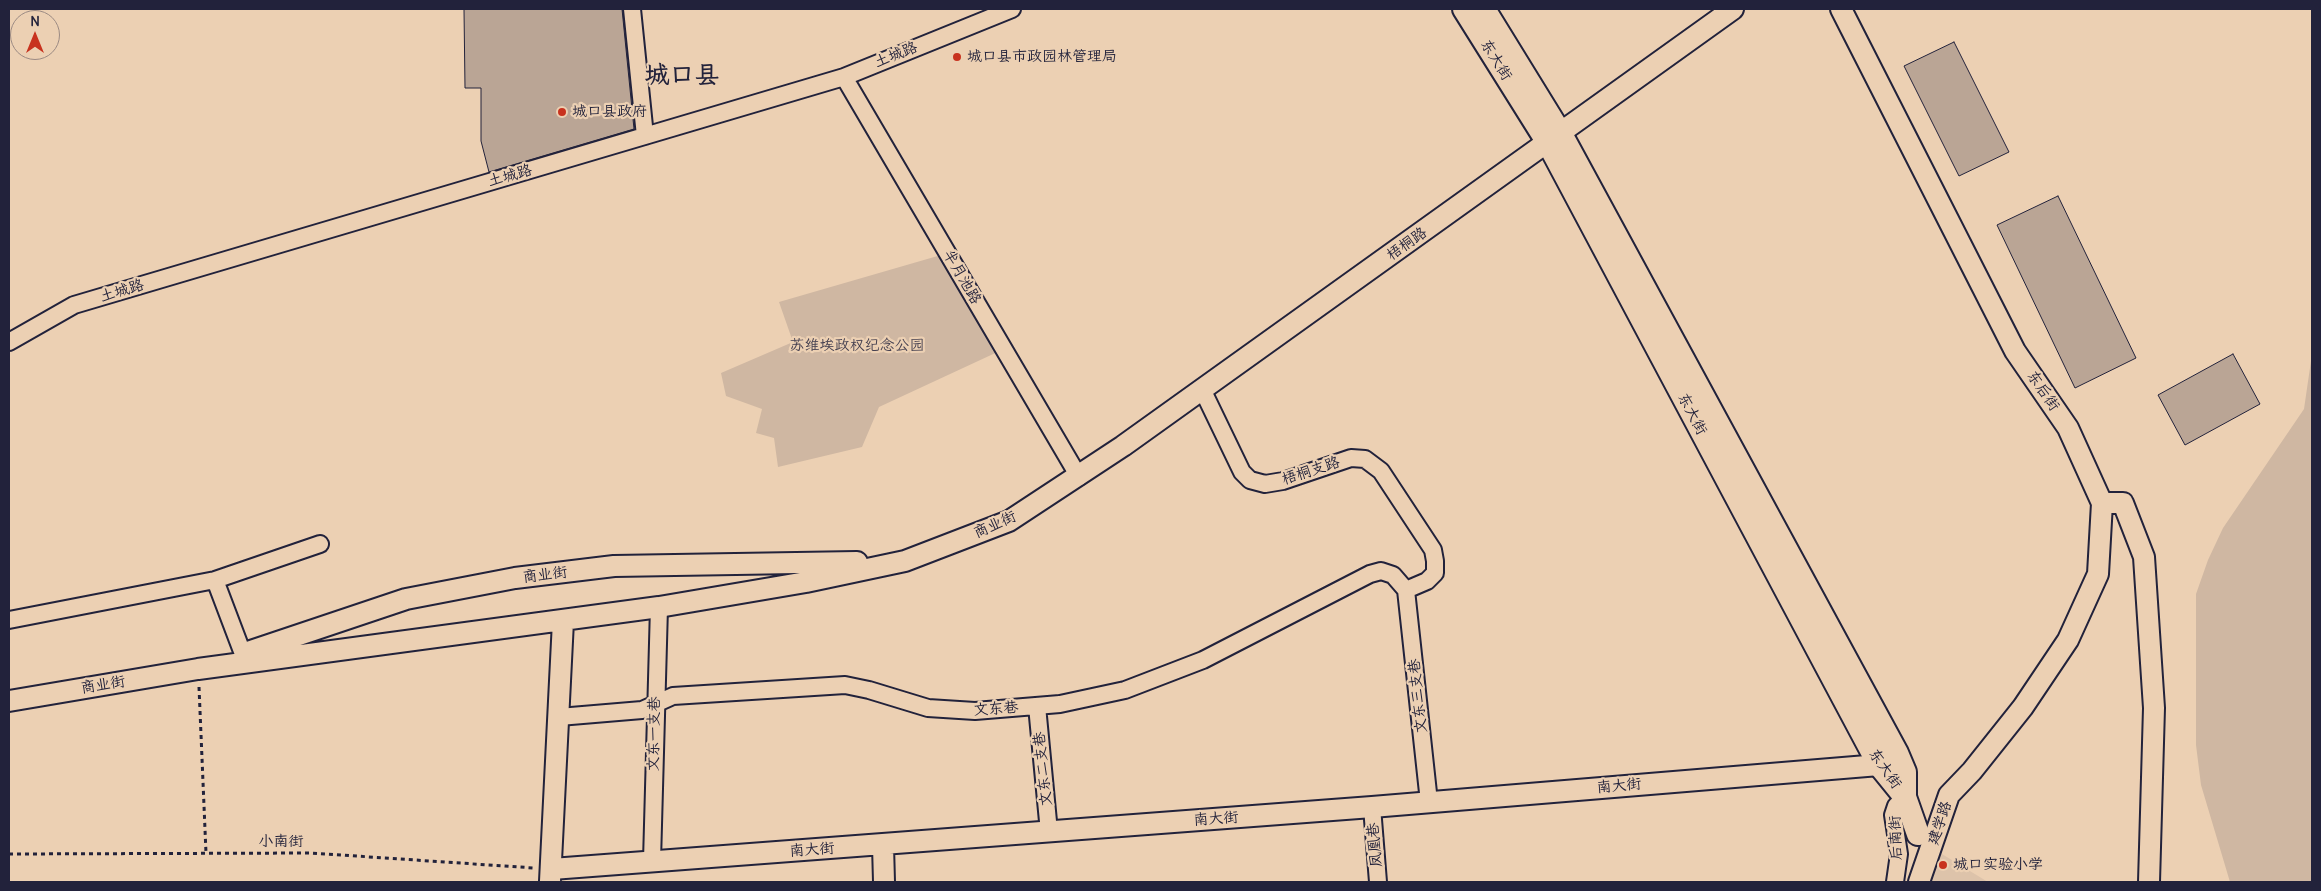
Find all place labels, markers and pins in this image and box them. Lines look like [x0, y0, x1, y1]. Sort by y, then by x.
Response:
place label: 城口县市政园林管理局 [967, 48, 1117, 66]
marker: 城口县市政园林管理局 [951, 51, 963, 63]
place label: 城口县政府 [572, 103, 647, 121]
marker: 城口县政府 [556, 106, 568, 118]
place label: 城口实验小学 [1953, 856, 2043, 874]
marker: 城口实验小学 [1937, 859, 1949, 871]

